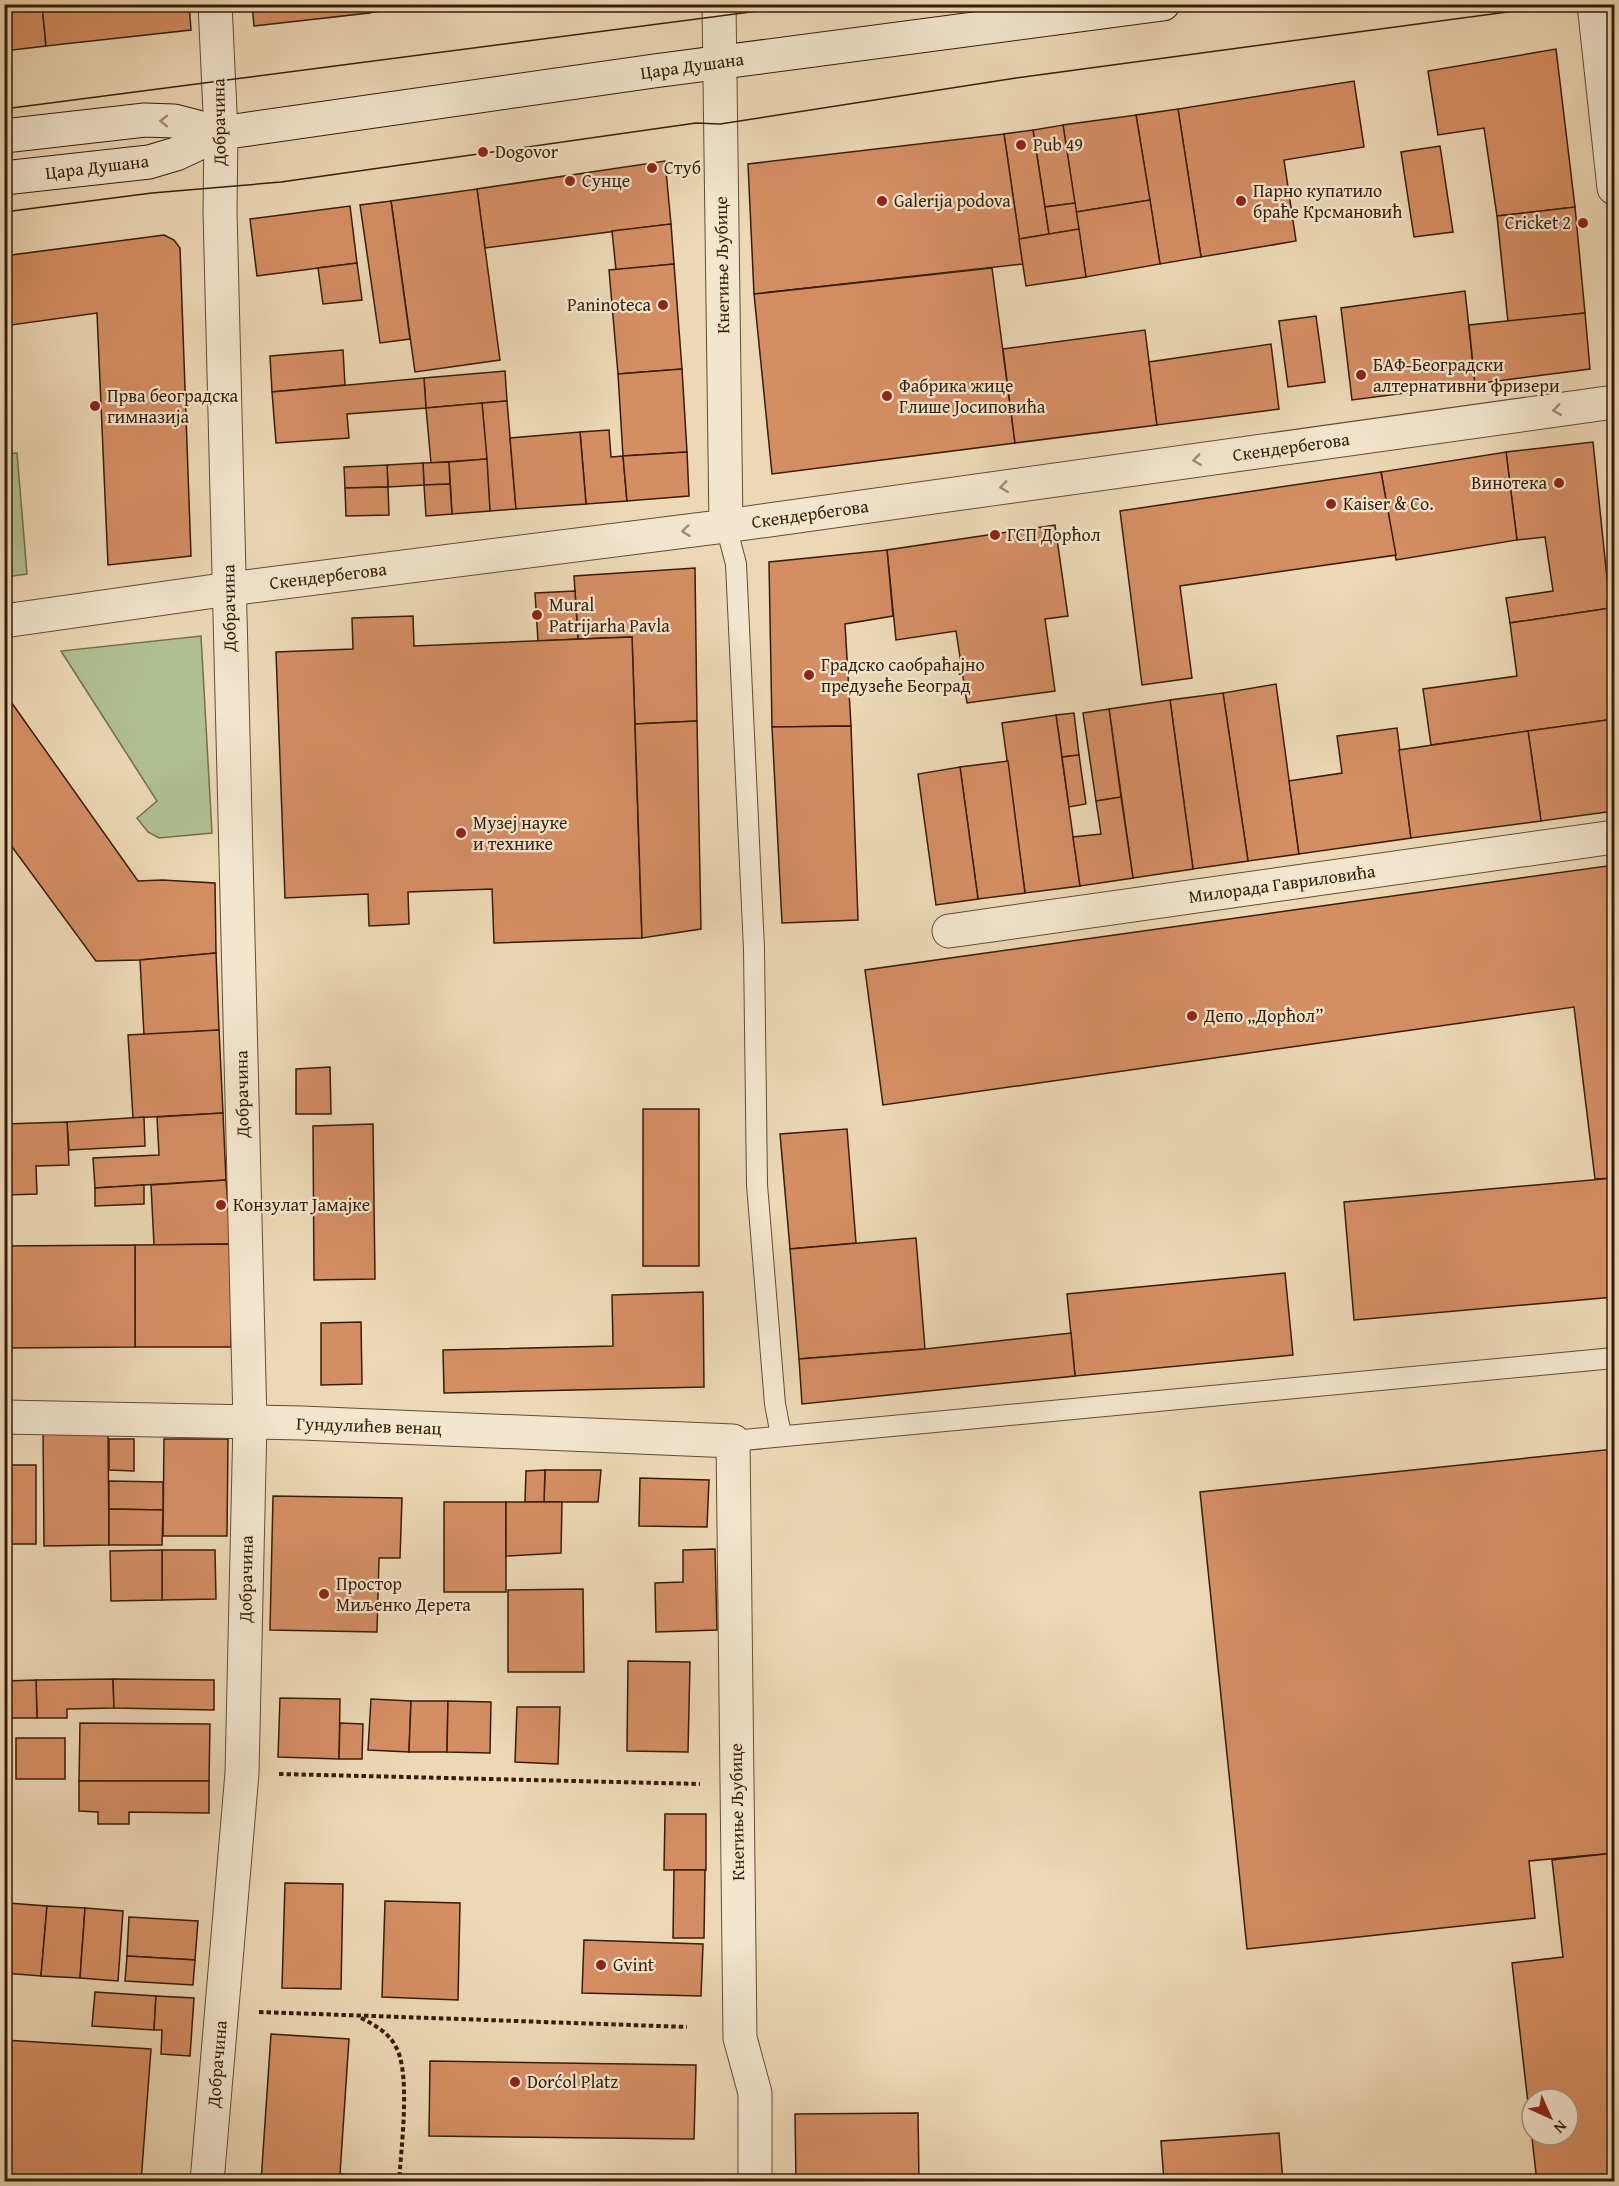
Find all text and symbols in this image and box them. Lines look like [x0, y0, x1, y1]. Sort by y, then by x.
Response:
street label: Цара Душана [638, 45, 746, 86]
street label: Добрачина [204, 78, 233, 167]
one-way arrow [160, 114, 169, 127]
place label: Pub 49 [1033, 131, 1083, 158]
place label: Dogovor [495, 138, 559, 165]
marker: Pub 49 [1014, 138, 1028, 152]
marker: Dogovor [476, 145, 490, 159]
street label: Цара Душана [44, 147, 151, 186]
place label: Стуб [664, 154, 701, 181]
marker: Стуб [645, 161, 659, 175]
place label: Сунце [582, 167, 630, 194]
marker: Сунце [563, 174, 577, 188]
place label: Парно купатило браће Крсмановић [1253, 177, 1402, 225]
place label: Galerija podova [894, 187, 1011, 214]
marker: Galerija podova [875, 194, 889, 208]
marker: Парно купатило браће Крсмановић [1234, 194, 1248, 208]
street label: Кнегиње Љубице [707, 196, 736, 334]
place label: Cricket 2 [1505, 209, 1571, 236]
marker: Cricket 2 [1576, 216, 1590, 230]
place label: Paninoteca [567, 291, 651, 318]
marker: Paninoteca [656, 298, 670, 312]
place label: БАФ-Београдски алтернативни фризери [1373, 351, 1560, 399]
marker: БАФ-Београдски алтернативни фризери [1354, 368, 1368, 382]
place label: Фабрика жице Глише Јосиповића [899, 372, 1046, 420]
place label: Прва београдска гимназија [107, 382, 239, 430]
marker: Фабрика жице Глише Јосиповића [880, 389, 894, 403]
marker: Прва београдска гимназија [88, 399, 102, 413]
one-way arrow [1552, 403, 1561, 415]
street label: Скендербегова [1231, 425, 1352, 468]
one-way arrow [1192, 454, 1202, 466]
place label: Винотека [1471, 469, 1547, 496]
marker: Винотека [1552, 476, 1566, 490]
one-way arrow [999, 481, 1009, 493]
place label: Kaiser & Co. [1343, 490, 1434, 517]
street label: Скендербегова [750, 492, 871, 535]
marker: Kaiser & Co. [1324, 497, 1338, 511]
place label: ГСП Дорћол [1007, 521, 1101, 548]
one-way arrow [681, 525, 691, 537]
marker: ГСП Дорћол [988, 528, 1002, 542]
street label: Скендербегова [268, 555, 388, 596]
street label: Добрачина [214, 564, 243, 653]
place label: Mural Patrijarha Pavla [549, 591, 670, 639]
marker: Mural Patrijarha Pavla [530, 608, 544, 622]
place label: Градско саобраћајно предузеће Београд [821, 651, 985, 699]
marker: Градско саобраћајно предузеће Београд [802, 668, 816, 682]
place label: Музеј науке и технике [473, 809, 567, 857]
marker: Музеј науке и технике [454, 826, 468, 840]
street label: Милорада Гавриловића [1187, 857, 1377, 910]
place label: Депо „Дорћол” [1203, 1002, 1323, 1029]
marker: Депо „Дорћол” [1185, 1009, 1199, 1023]
street label: Добрачина [227, 1050, 256, 1139]
place label: Конзулат Јамајке [233, 1191, 370, 1218]
marker: Конзулат Јамајке [214, 1198, 228, 1212]
street label: Гундулићев венац [296, 1409, 442, 1442]
street label: Добрачина [231, 1535, 260, 1624]
place label: Простор Миљенко Дерета [336, 1570, 471, 1618]
marker: Простор Миљенко Дерета [317, 1587, 331, 1601]
street label: Кнегиње Љубице [722, 1743, 751, 1881]
place label: Gvint [613, 1951, 655, 1978]
marker: Gvint [594, 1958, 608, 1972]
street label: Добрачина [199, 2019, 234, 2110]
place label: Dorćol Platz [527, 2068, 618, 2095]
marker: Dorćol Platz [508, 2075, 522, 2089]
north arrow [1520, 2087, 1580, 2147]
text: N [1548, 2115, 1573, 2140]

